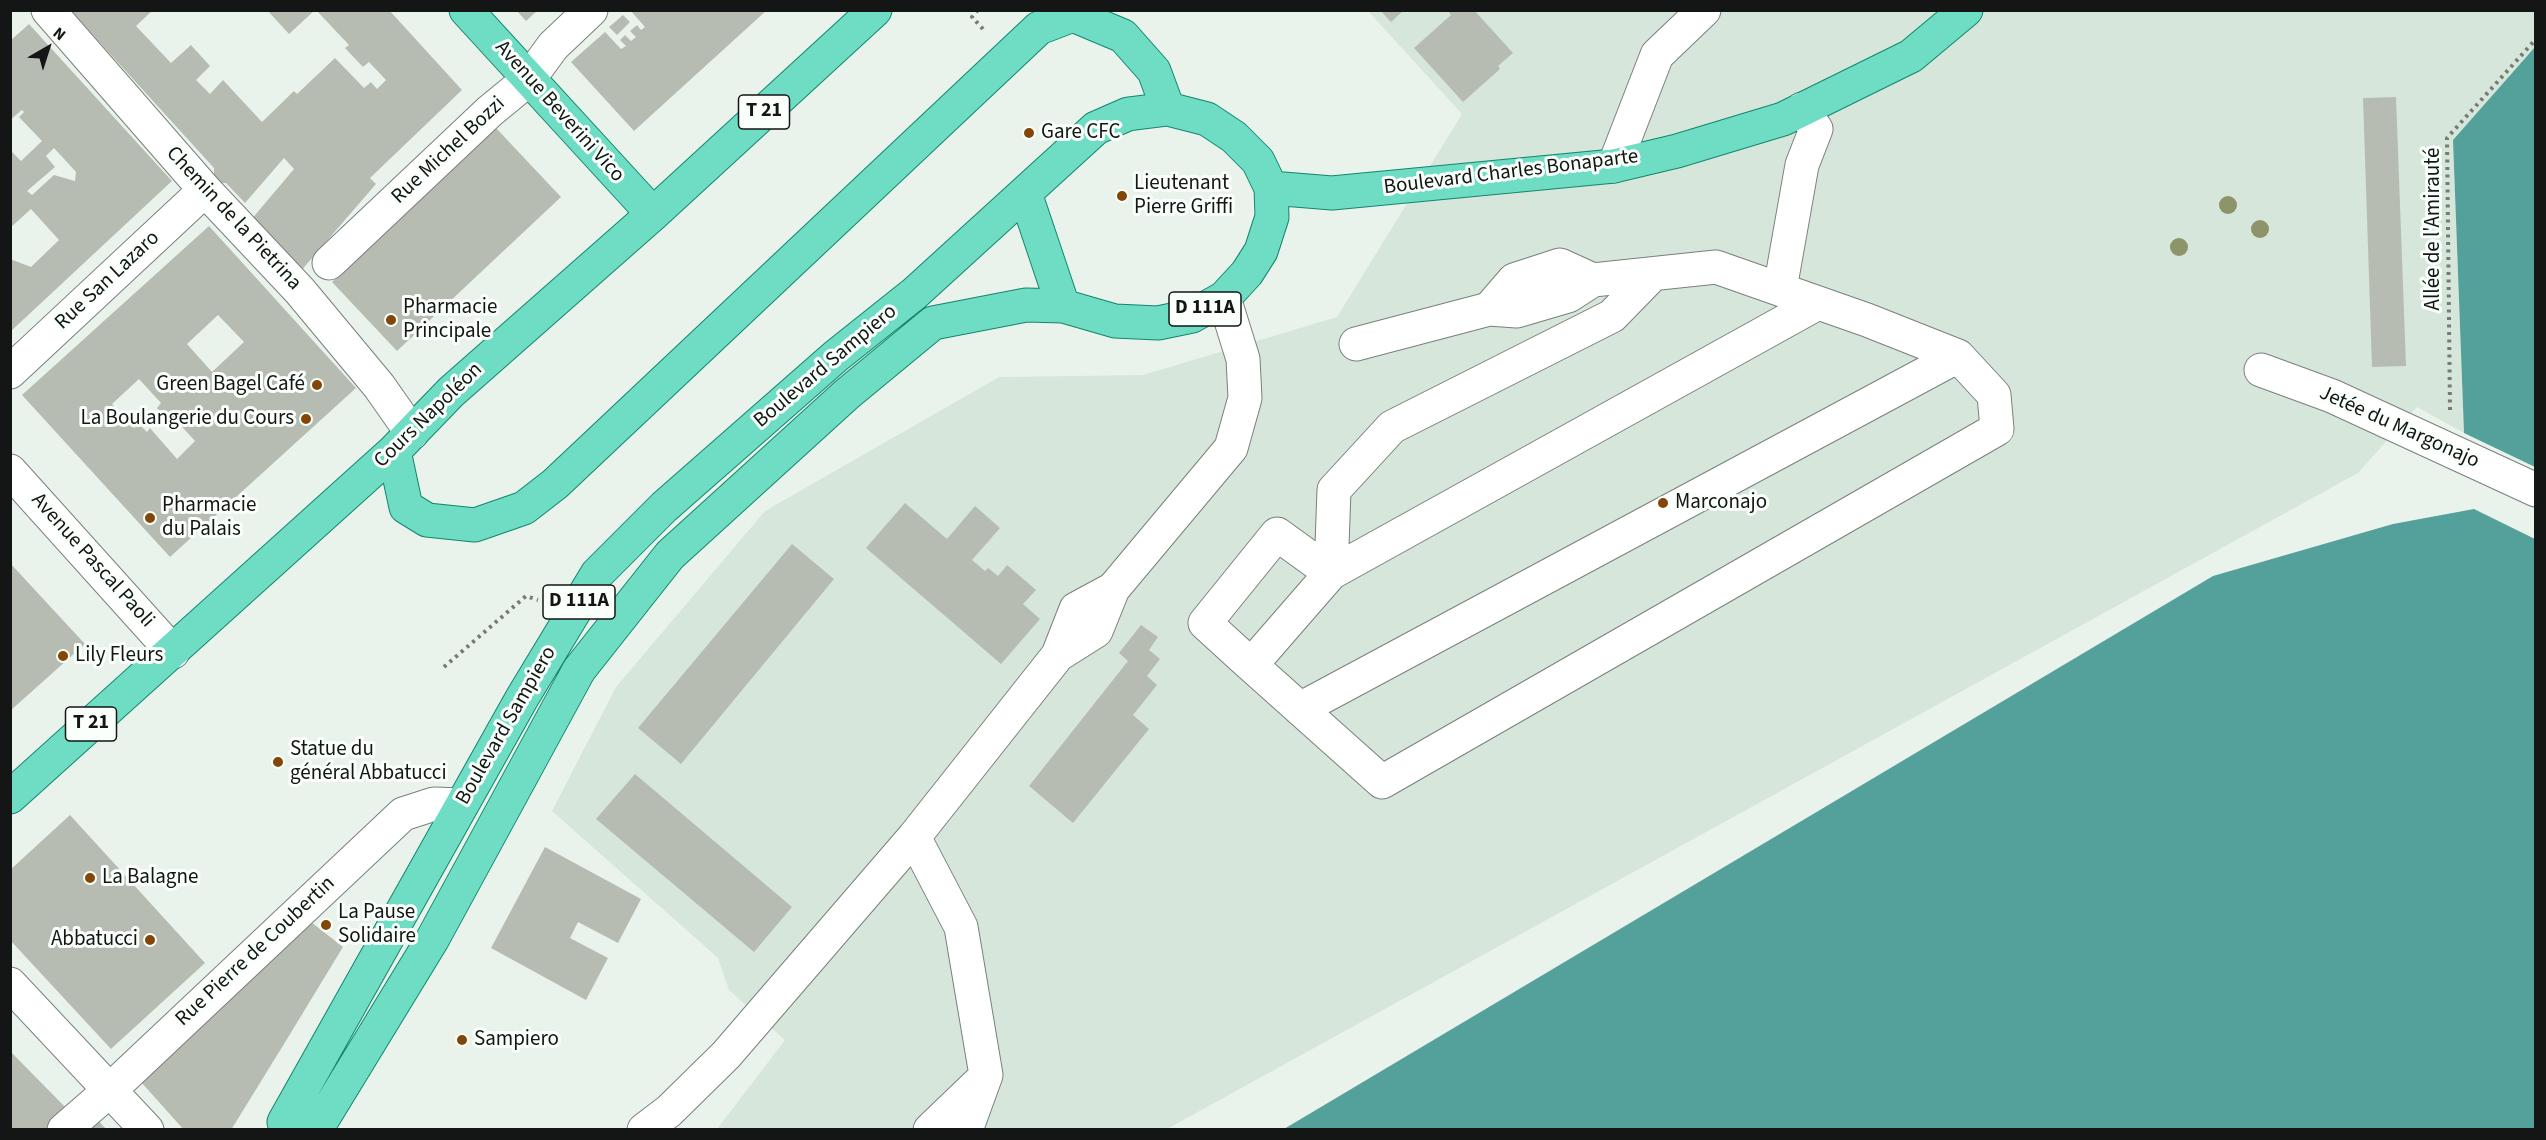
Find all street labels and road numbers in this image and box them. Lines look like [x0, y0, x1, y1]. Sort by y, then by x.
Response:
street label: Avenue Beverini Vico [489, 36, 629, 188]
street label: Rue Michel Bozzi [387, 92, 511, 210]
road number: T 21 [738, 95, 789, 129]
street label: Chemin de la Pietrina [160, 142, 306, 296]
street label: Boulevard Charles Bonaparte [1382, 145, 1640, 201]
street label: Allée de l'Amirauté [2421, 148, 2447, 310]
street label: Rue San Lazaro [50, 226, 166, 336]
road number: D 111A [1169, 292, 1241, 326]
street label: Boulevard Sampiero [749, 300, 903, 434]
street label: Cours Napoléon [370, 358, 488, 474]
street label: Jetée du Margonajo [2315, 381, 2483, 475]
street label: Avenue Pascal Paoli [25, 489, 159, 633]
road number: D 111A [543, 585, 615, 619]
street label: Boulevard Sampiero [451, 642, 563, 810]
road number: T 21 [66, 707, 116, 741]
street label: Rue Pierre de Coubertin [171, 872, 341, 1032]

